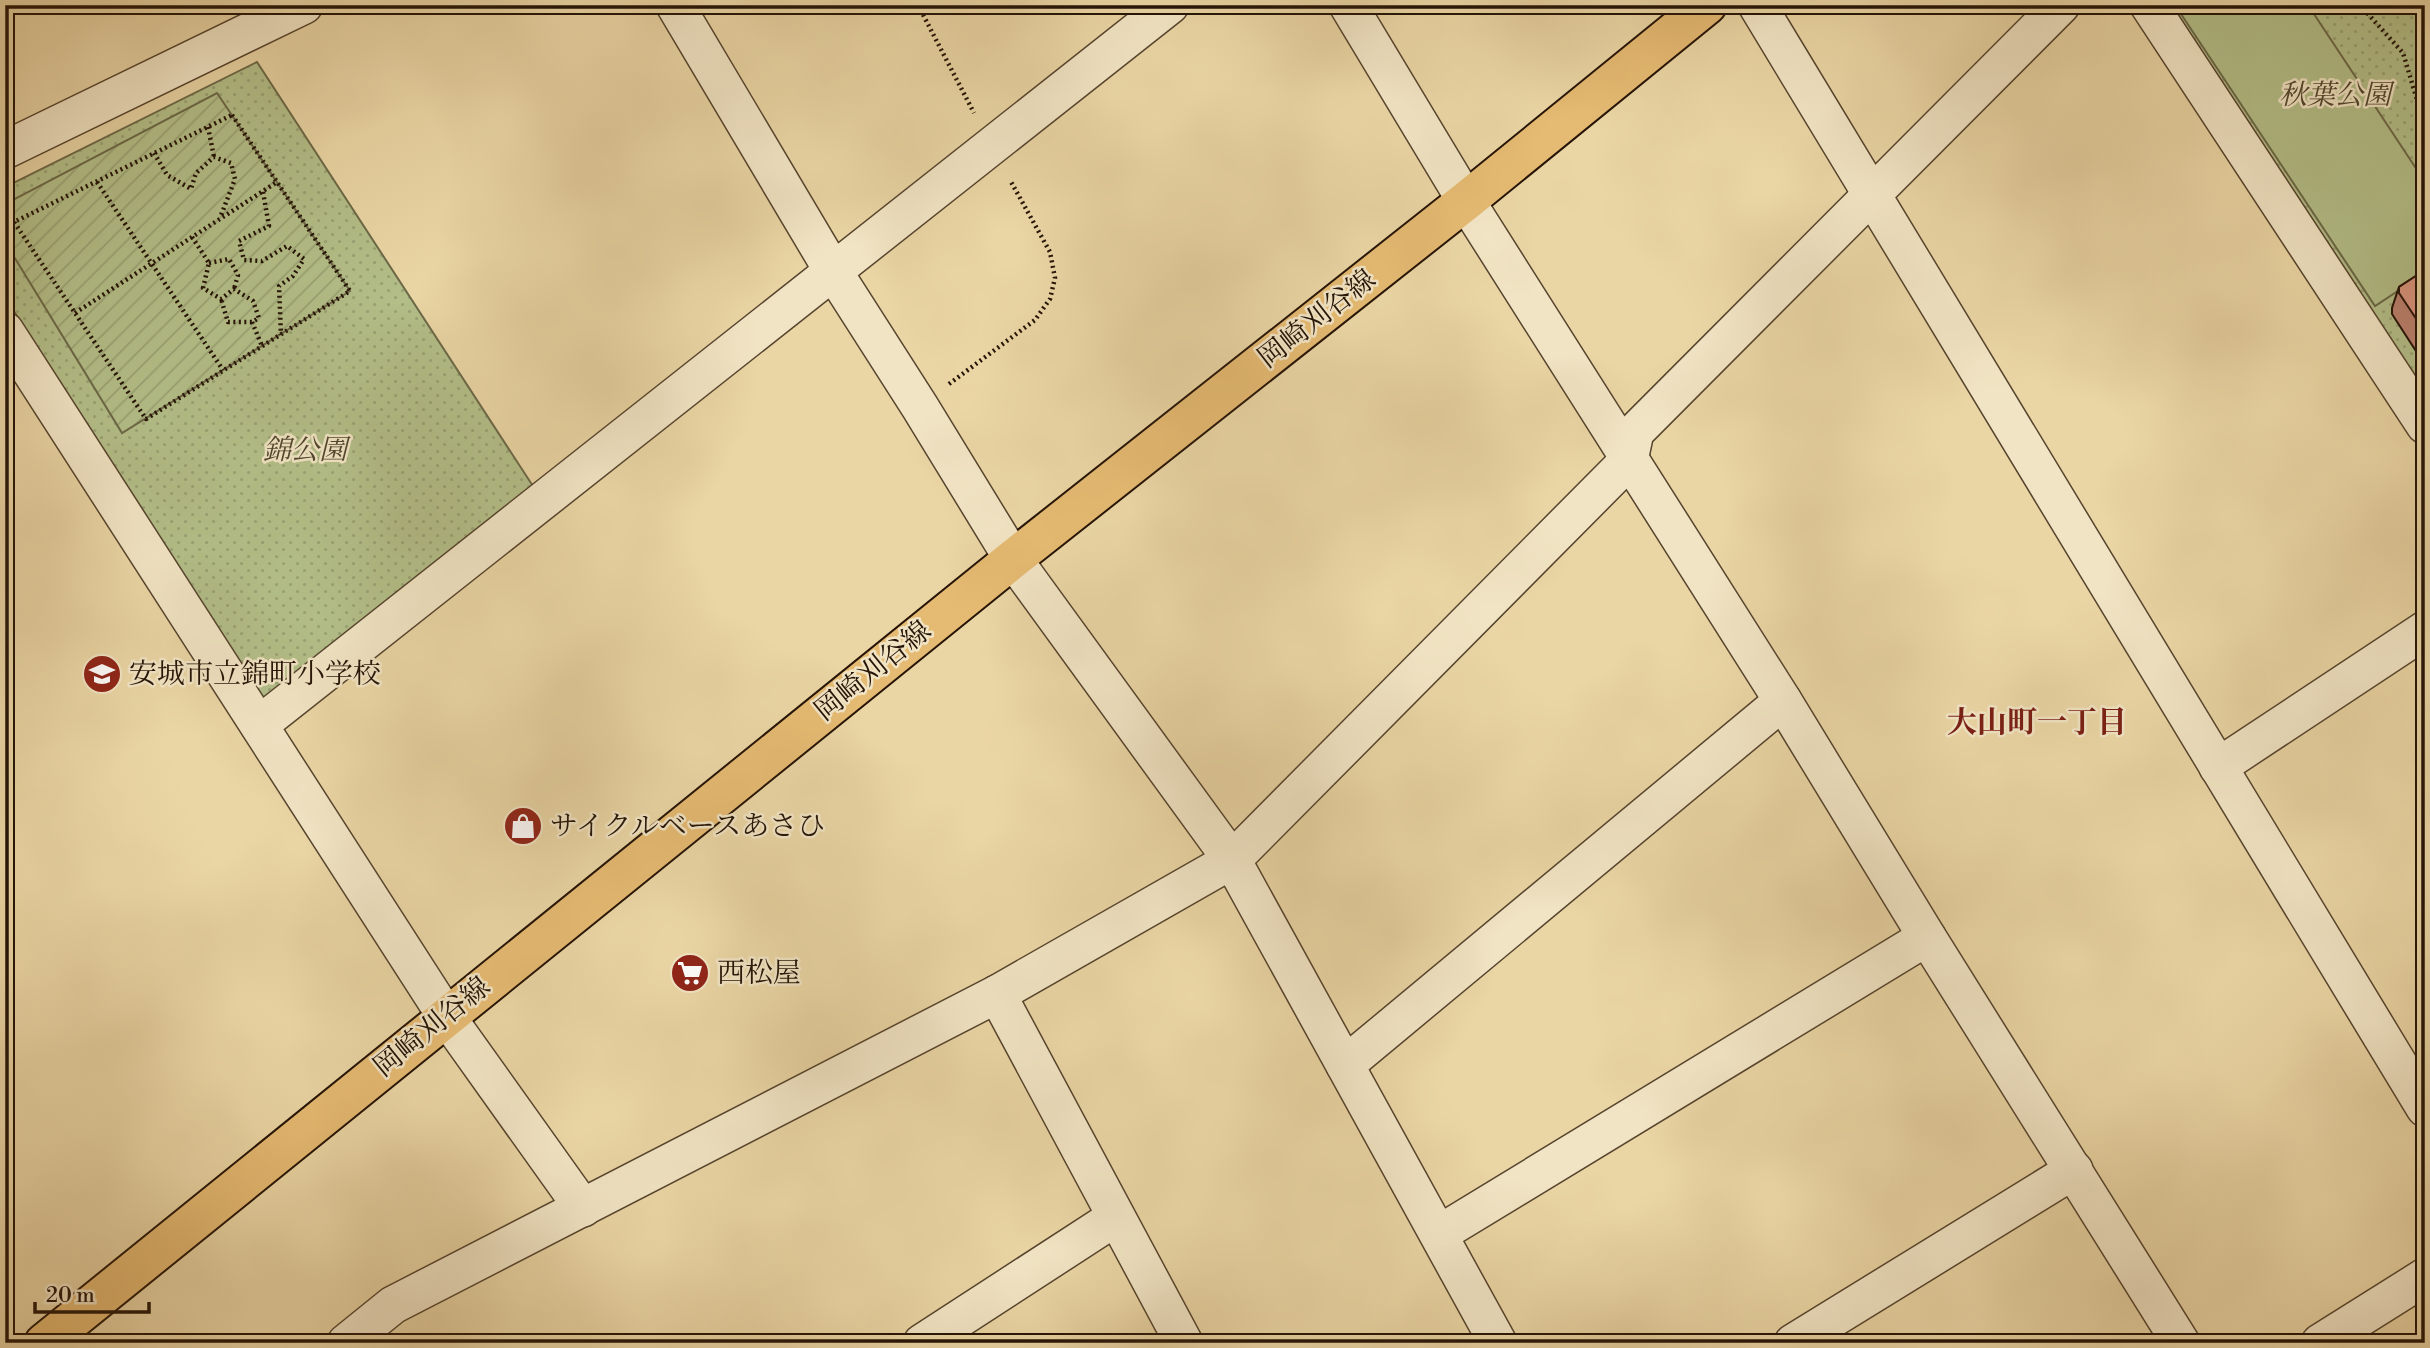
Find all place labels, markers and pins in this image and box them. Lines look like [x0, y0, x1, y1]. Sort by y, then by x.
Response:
school or university icon: 安城市立錦町小学校 [81, 653, 123, 695]
place label: 安城市立錦町小学校 [129, 657, 381, 692]
shop icon: サイクルベースあさひ [502, 805, 544, 847]
place label: サイクルベースあさひ [550, 809, 825, 844]
supermarket icon: 西松屋 [669, 952, 711, 994]
place label: 西松屋 [717, 956, 801, 991]

